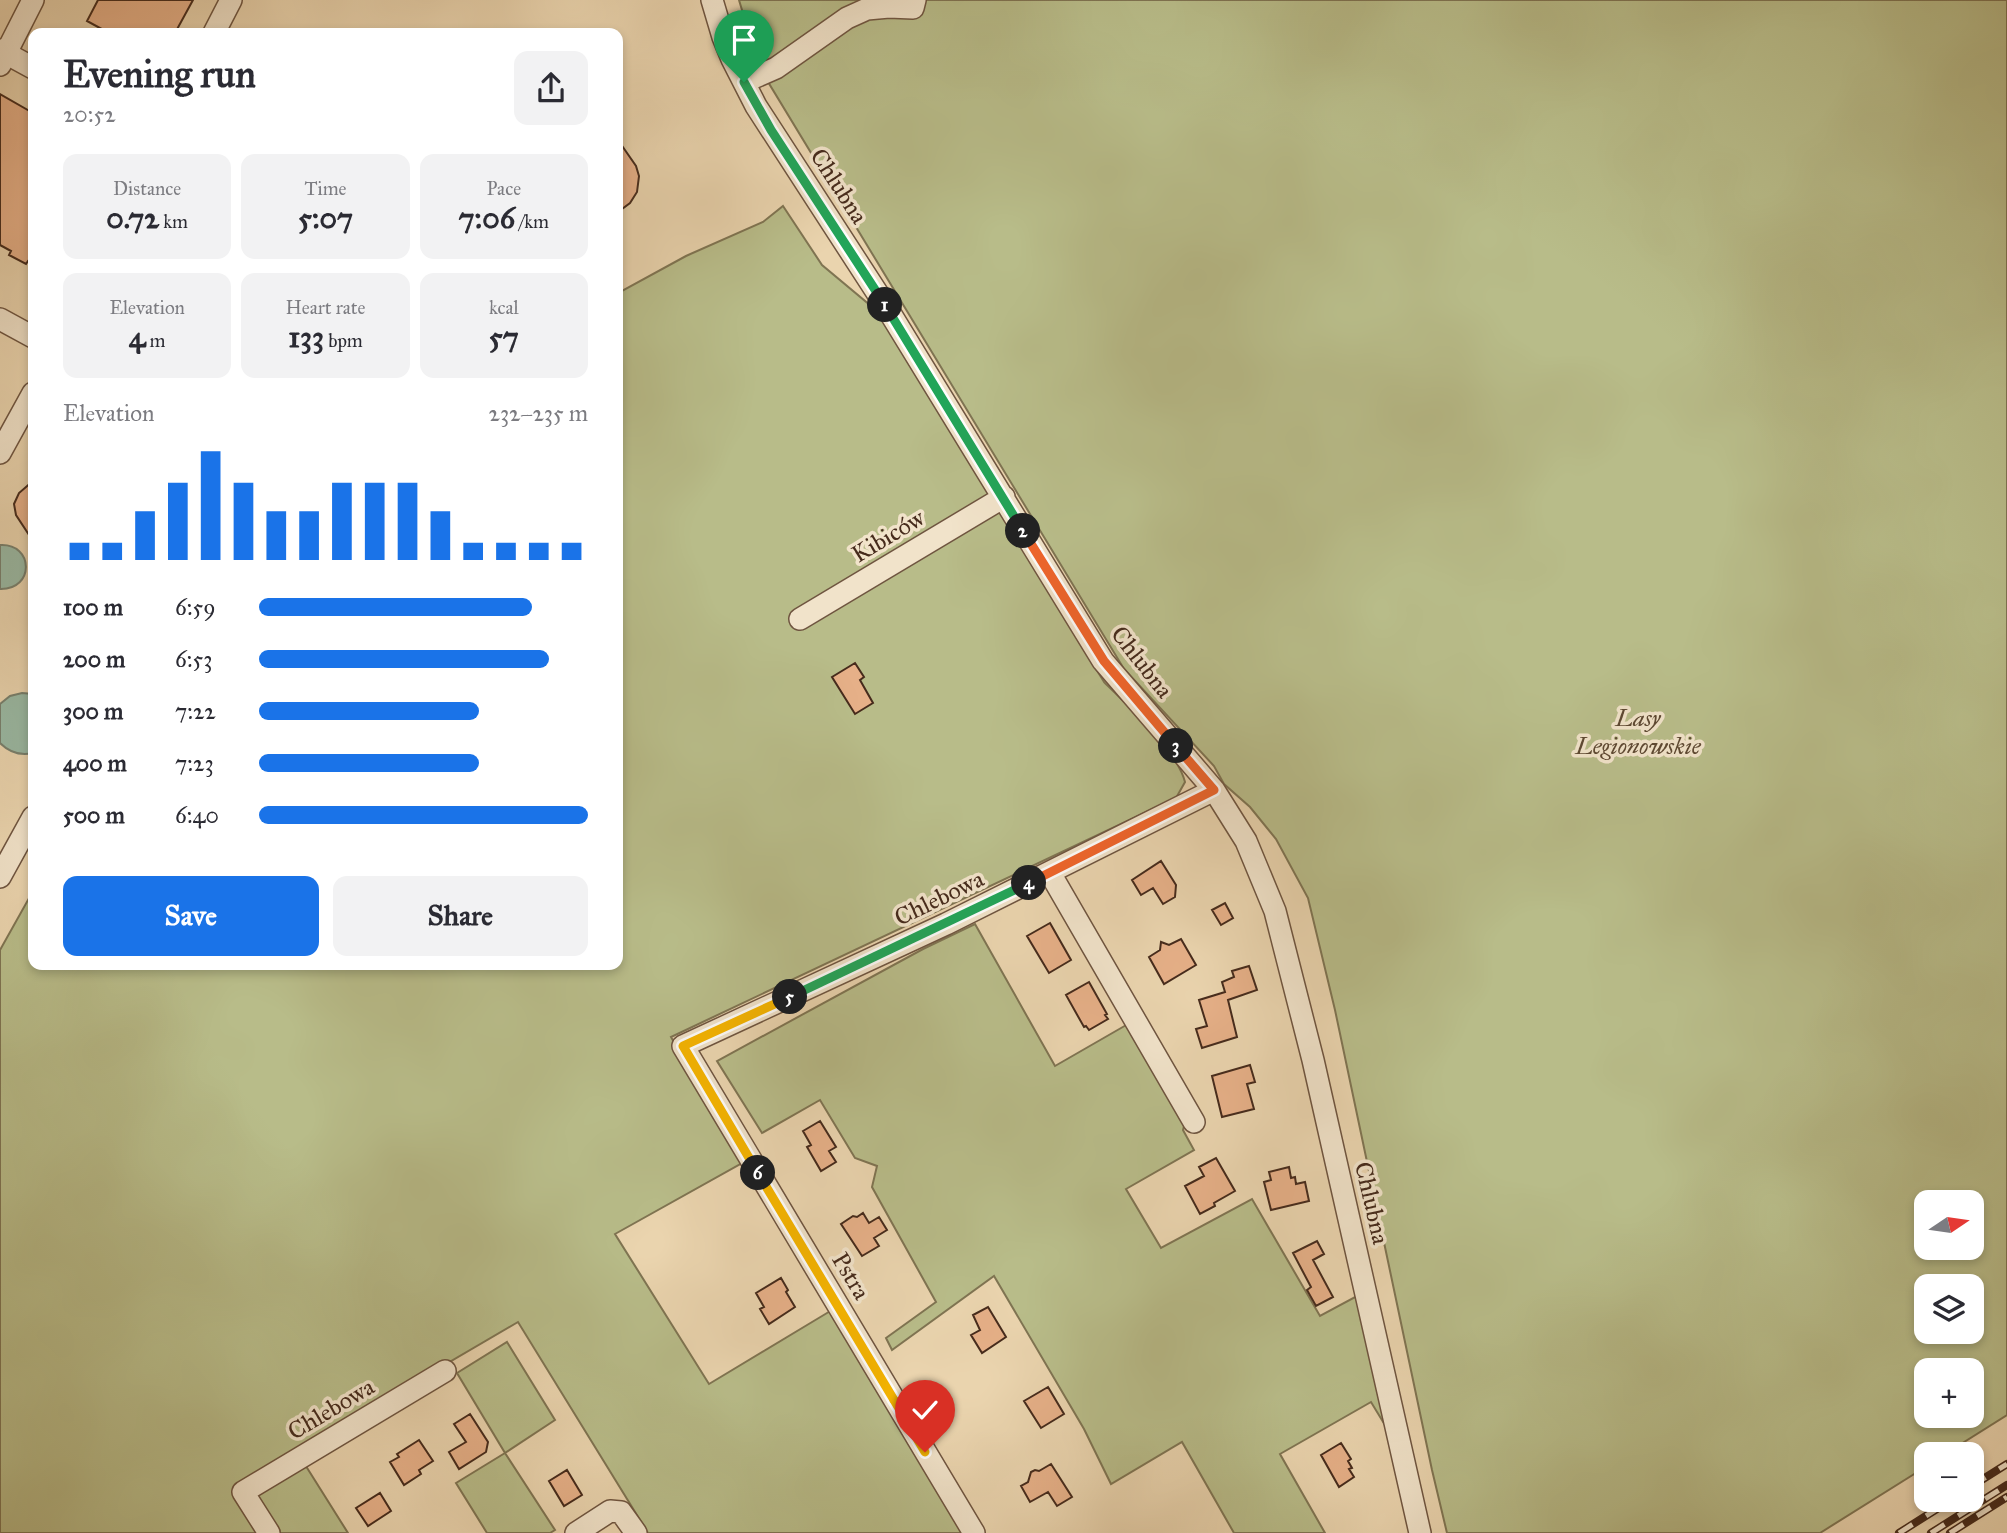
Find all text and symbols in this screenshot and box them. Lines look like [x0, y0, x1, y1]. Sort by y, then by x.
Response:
pin [714, 10, 774, 82]
icon: arrive [725, 21, 763, 59]
text: Evening run [63, 51, 256, 97]
button: share [514, 51, 588, 125]
text: 20:52 [63, 100, 116, 128]
street label: Chlubna [804, 143, 875, 230]
text: Distance [113, 177, 181, 200]
text: Time [304, 177, 347, 200]
text: Pace [487, 177, 521, 200]
text: 0.72 [106, 200, 159, 236]
text: 5:07 [298, 200, 353, 236]
text: 7:06 [459, 200, 515, 236]
text: km [159, 210, 188, 233]
text: /km [515, 210, 549, 233]
pin: 1 [868, 288, 903, 322]
text: 1 [881, 293, 888, 316]
text: Elevation [109, 296, 185, 319]
text: Heart rate [286, 296, 365, 319]
text: kcal [489, 296, 519, 319]
text: 4 [129, 319, 145, 355]
text: 133 [288, 319, 324, 355]
text: 57 [489, 319, 519, 355]
text: m [145, 329, 166, 352]
text: bpm [324, 329, 363, 352]
text: Elevation [63, 399, 154, 427]
text: 232–235 m [489, 399, 588, 427]
street label: Kibiców [846, 502, 931, 569]
pin: 2 [1006, 514, 1040, 548]
text: 2 [1018, 519, 1027, 542]
text: 100 m [63, 593, 123, 621]
text: 6:59 [175, 593, 216, 621]
street label: Chlubna [1104, 620, 1180, 705]
text: 200 m [63, 645, 125, 673]
text: 6:53 [175, 645, 212, 673]
text: 300 m [63, 697, 123, 725]
text: 7:22 [175, 697, 216, 725]
park label: Lasy Legionowskie [1574, 703, 1702, 761]
pin: 3 [1158, 728, 1194, 764]
text: 3 [1172, 734, 1179, 757]
text: 400 m [63, 749, 127, 777]
text: 7:23 [175, 749, 214, 777]
text: 500 m [63, 801, 125, 829]
text: 6:40 [175, 801, 219, 829]
street label: Chlebowa [889, 863, 989, 932]
pin: 4 [1012, 866, 1046, 900]
text: 4 [1023, 871, 1034, 894]
button: Save [63, 876, 319, 956]
button: Share [333, 876, 588, 956]
pin: 5 [772, 979, 808, 1014]
text: 5 [785, 985, 794, 1008]
pin: 6 [740, 1156, 776, 1190]
street label: Chlubna [1348, 1159, 1396, 1248]
text: 6 [753, 1161, 762, 1184]
north arrow [1914, 1190, 1984, 1260]
map controls [1914, 1190, 1984, 1512]
street label: Pstra [825, 1247, 877, 1306]
button: layers [1914, 1274, 1984, 1344]
button: + [1914, 1358, 1984, 1428]
street label: Chlebowa [282, 1371, 380, 1447]
pin [895, 1380, 955, 1452]
icon: check [906, 1391, 944, 1429]
button: − [1914, 1442, 1984, 1512]

